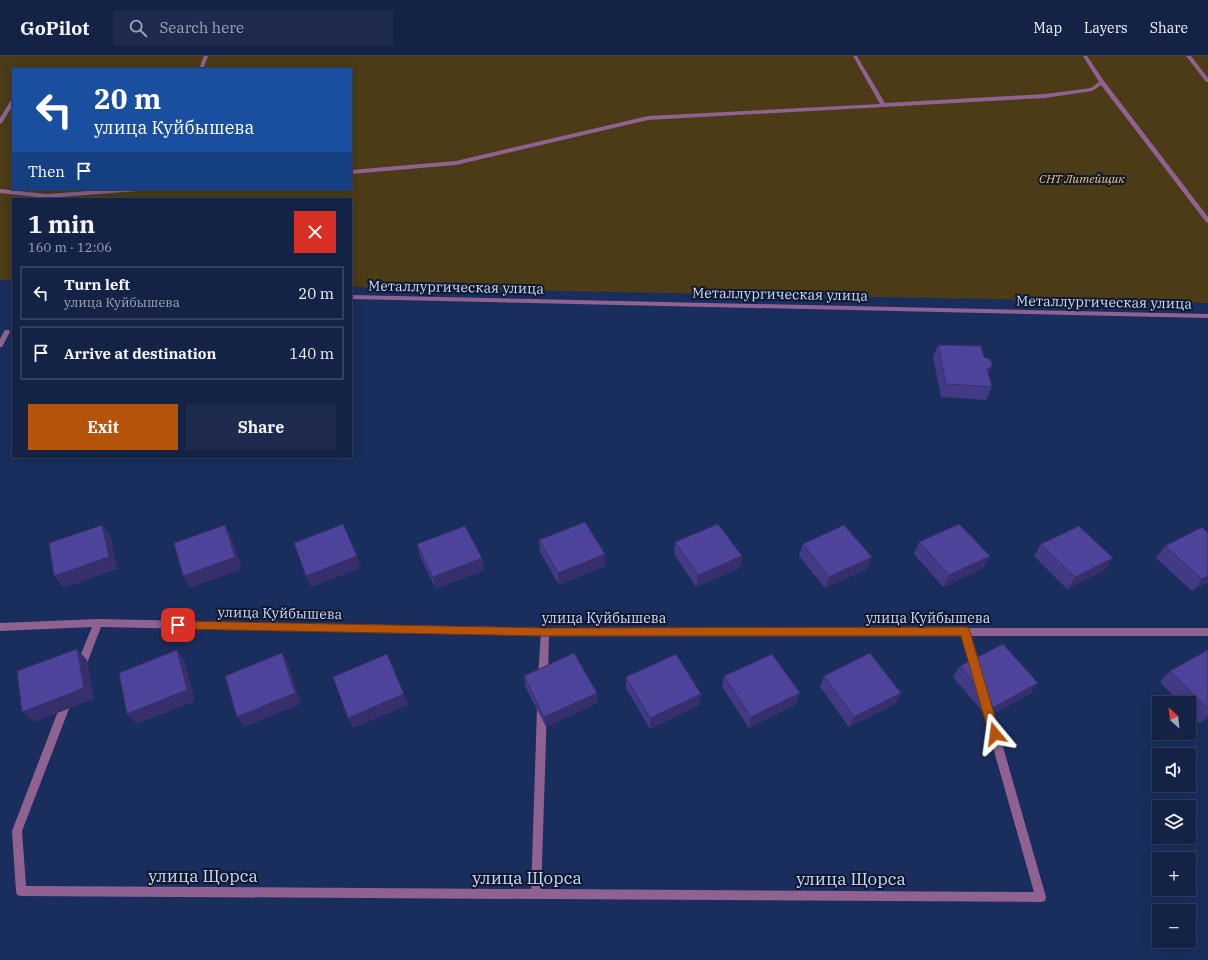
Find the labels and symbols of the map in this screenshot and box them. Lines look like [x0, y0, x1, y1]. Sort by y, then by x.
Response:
park label: СНТ Литейщик [1039, 171, 1125, 186]
street label: Металлургическая улица [368, 276, 544, 298]
street label: Металлургическая улица [692, 283, 868, 305]
street label: Металлургическая улица [1016, 291, 1192, 313]
street label: улица Куйбышева [218, 603, 343, 623]
pin [161, 608, 195, 642]
street label: улица Куйбышева [542, 609, 667, 627]
street label: улица Куйбышева [866, 609, 991, 627]
north arrow [1152, 696, 1196, 740]
position arrow [974, 713, 1016, 755]
street label: улица Щорса [148, 865, 258, 887]
street label: улица Щорса [472, 867, 582, 889]
street label: улица Щорса [796, 868, 906, 890]

